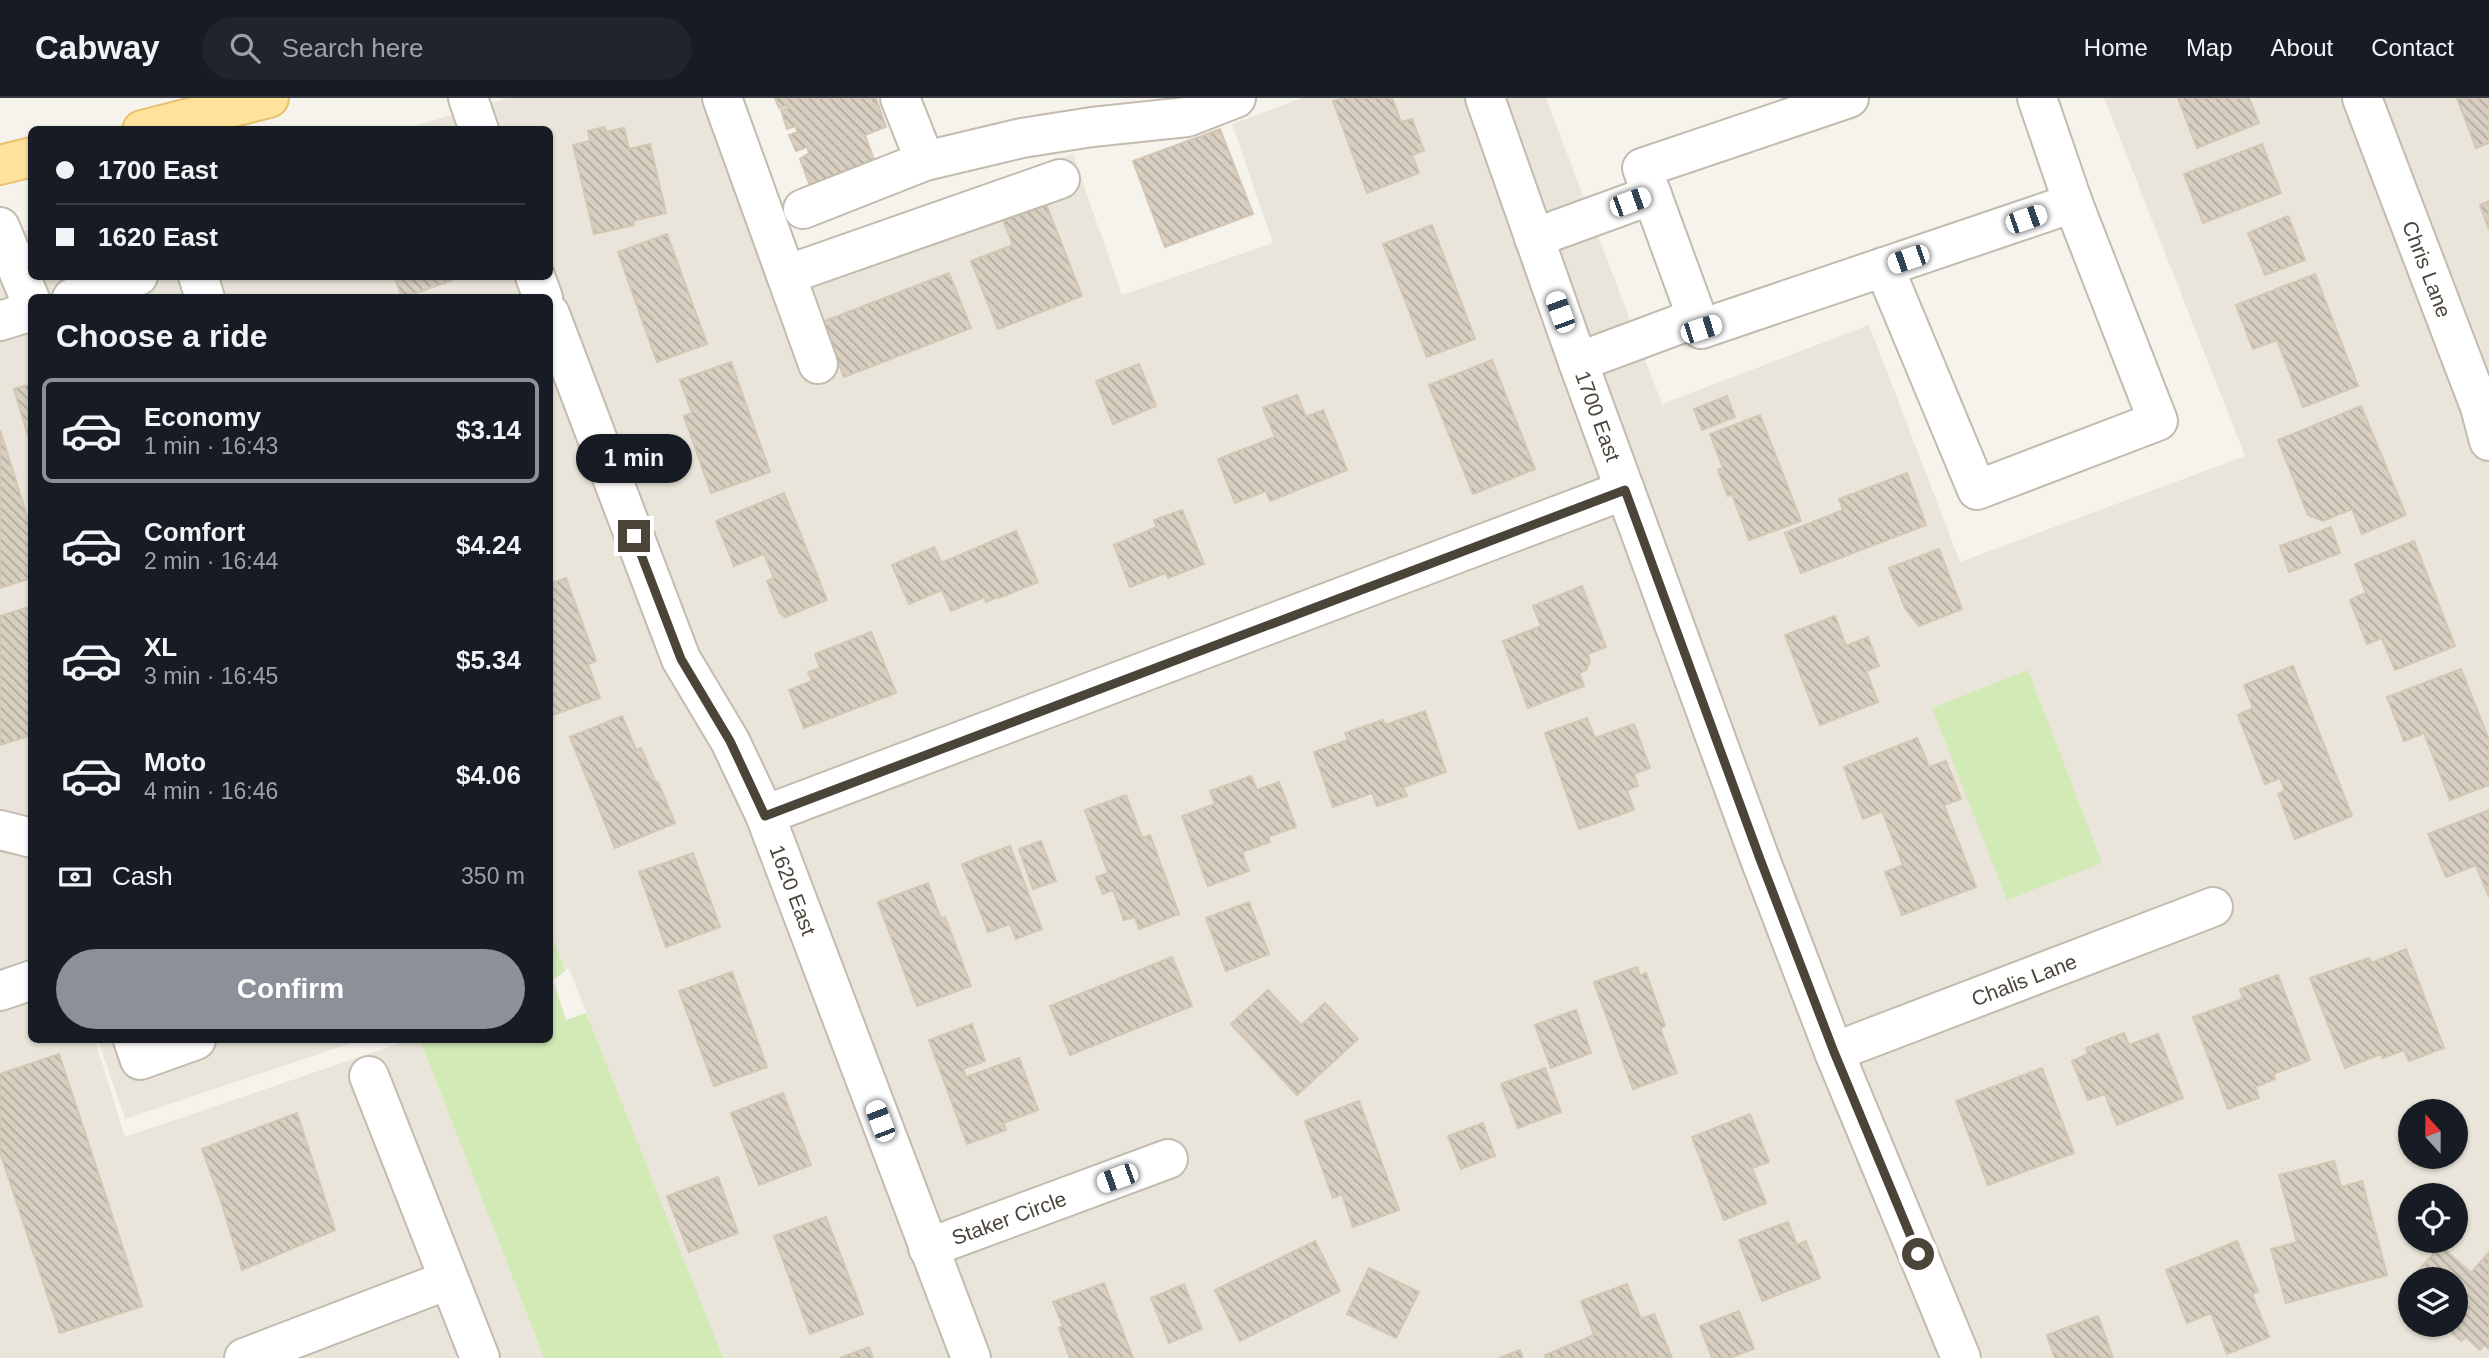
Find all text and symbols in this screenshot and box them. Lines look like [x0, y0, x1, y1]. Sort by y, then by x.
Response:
search box [202, 17, 692, 80]
text: Cabway [35, 29, 160, 66]
icon: search [226, 29, 264, 67]
text: Search here [282, 33, 423, 63]
text: Home [2084, 34, 2148, 61]
text: Map [2186, 34, 2233, 61]
text: About [2271, 34, 2333, 61]
text: Contact [2371, 34, 2454, 61]
text: 1700 East [98, 155, 218, 185]
car [1607, 185, 1654, 219]
car [2003, 202, 2050, 236]
street label: Chris Lane [2398, 217, 2456, 321]
text: 1620 East [98, 222, 218, 252]
car [1885, 242, 1932, 276]
car [1543, 289, 1578, 335]
car [1678, 313, 1725, 345]
text: Choose a ride [56, 318, 268, 354]
street label: 1700 East [1571, 368, 1625, 465]
icon: car [60, 399, 123, 462]
text: Economy [144, 402, 261, 432]
text: $3.14 [456, 415, 521, 445]
text: 1 min · 16:43 [144, 433, 278, 459]
callout: 1 min [576, 434, 692, 484]
text: 1 min [604, 445, 664, 471]
icon: car [60, 514, 123, 577]
text: Comfort [144, 517, 245, 547]
route end [618, 520, 650, 552]
text: $4.24 [456, 530, 521, 560]
text: 2 min · 16:44 [144, 548, 278, 574]
icon: car [60, 629, 123, 692]
text: XL [144, 632, 177, 662]
text: $5.34 [456, 645, 521, 675]
text: 3 min · 16:45 [144, 663, 278, 689]
icon: car [60, 744, 123, 807]
text: Moto [144, 747, 206, 777]
text: $4.06 [456, 760, 521, 790]
text: 4 min · 16:46 [144, 778, 278, 804]
street label: 1620 East [765, 842, 821, 938]
icon: cash [56, 858, 94, 896]
text: Cash [112, 861, 173, 891]
text: 350 m [461, 863, 525, 889]
button: Confirm [56, 949, 525, 1029]
street label: Chalis Lane [1968, 949, 2080, 1011]
car [863, 1098, 898, 1144]
north arrow [2398, 1099, 2468, 1169]
map controls [2398, 1099, 2468, 1337]
car [1094, 1161, 1141, 1195]
button: locate [2398, 1183, 2468, 1253]
street label: Staker Circle [949, 1187, 1069, 1249]
route start [1902, 1238, 1934, 1270]
button: layers [2398, 1267, 2468, 1337]

